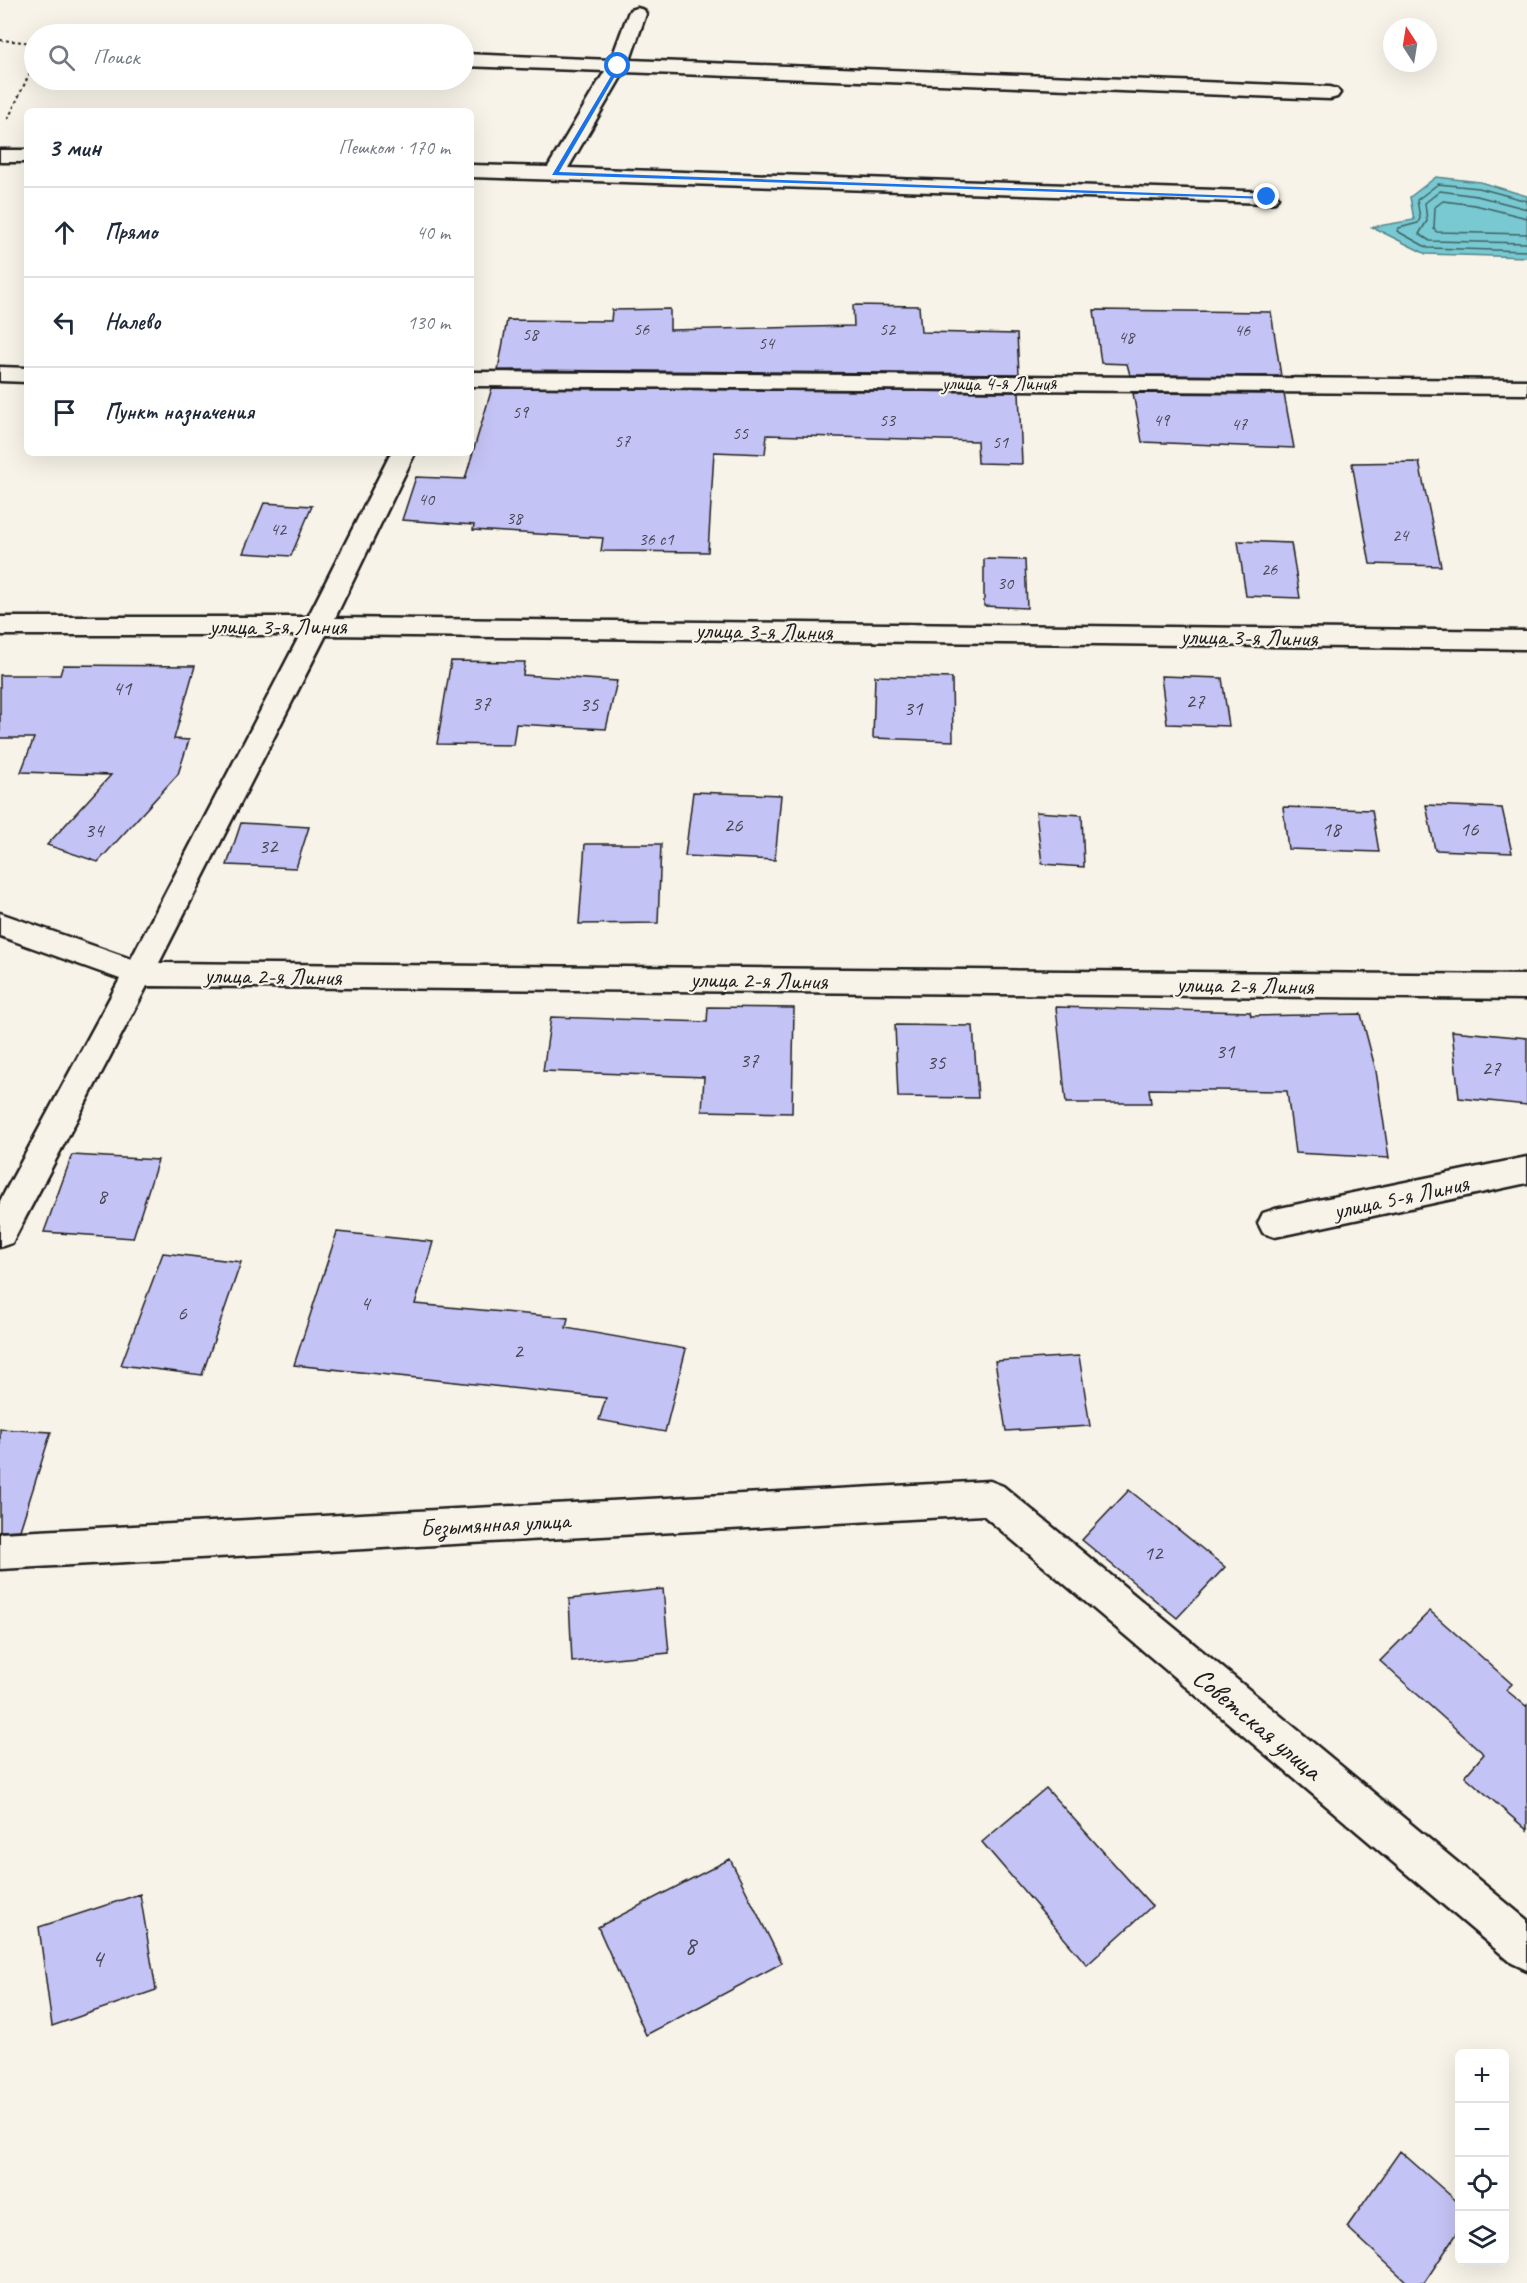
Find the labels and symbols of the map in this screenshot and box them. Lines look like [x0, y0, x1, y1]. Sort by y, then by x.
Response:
north arrow [1383, 18, 1437, 72]
route start [604, 52, 630, 78]
route end [1253, 183, 1279, 209]
house number: 56 [633, 318, 650, 340]
house number: 52 [879, 318, 897, 340]
house number: 46 [1234, 319, 1251, 341]
house number: 58 [522, 323, 540, 345]
house number: 48 [1118, 326, 1136, 348]
house number: 54 [758, 332, 776, 354]
street label: улица 4-я Линия [941, 371, 1057, 396]
house number: 59 [512, 401, 530, 423]
house number: 53 [879, 409, 897, 431]
house number: 49 [1153, 409, 1171, 431]
house number: 47 [1231, 413, 1248, 435]
house number: 55 [732, 422, 749, 444]
house number: 57 [614, 430, 631, 452]
house number: 51 [992, 431, 1009, 453]
house number: 40 [418, 488, 436, 510]
house number: 38 [506, 507, 524, 529]
house number: 42 [270, 518, 288, 540]
house number: 24 [1392, 524, 1410, 546]
house number: 36 с1 [638, 528, 674, 550]
house number: 26 [1261, 558, 1278, 580]
house number: 30 [997, 572, 1015, 594]
street label: улица 3-я Линия [207, 611, 348, 641]
street label: улица 3-я Линия [693, 615, 834, 647]
street label: улица 3-я Линия [1178, 621, 1319, 653]
house number: 41 [113, 675, 133, 701]
house number: 27 [1186, 688, 1206, 714]
house number: 37 [472, 690, 492, 716]
house number: 35 [580, 691, 600, 717]
house number: 31 [904, 695, 924, 721]
house number: 26 [724, 812, 743, 838]
house number: 18 [1322, 816, 1343, 842]
house number: 16 [1460, 816, 1479, 842]
house number: 34 [85, 817, 106, 843]
house number: 32 [259, 833, 279, 859]
street label: улица 2-я Линия [202, 960, 343, 992]
street label: улица 2-я Линия [688, 964, 829, 996]
street label: улица 2-я Линия [1174, 969, 1315, 1001]
house number: 31 [1216, 1038, 1236, 1064]
house number: 37 [740, 1047, 760, 1073]
house number: 35 [927, 1049, 947, 1075]
house number: 27 [1482, 1055, 1502, 1081]
street label: улица 5-я Линия [1329, 1168, 1473, 1226]
house number: 8 [97, 1183, 109, 1209]
house number: 4 [360, 1290, 372, 1316]
house number: 6 [177, 1300, 187, 1326]
house number: 2 [513, 1338, 524, 1364]
street label: Безымянная улица [419, 1505, 573, 1544]
house number: 12 [1144, 1540, 1164, 1566]
street label: Советская улица [1186, 1659, 1331, 1789]
house number: 8 [684, 1929, 698, 1962]
house number: 4 [91, 1942, 105, 1975]

